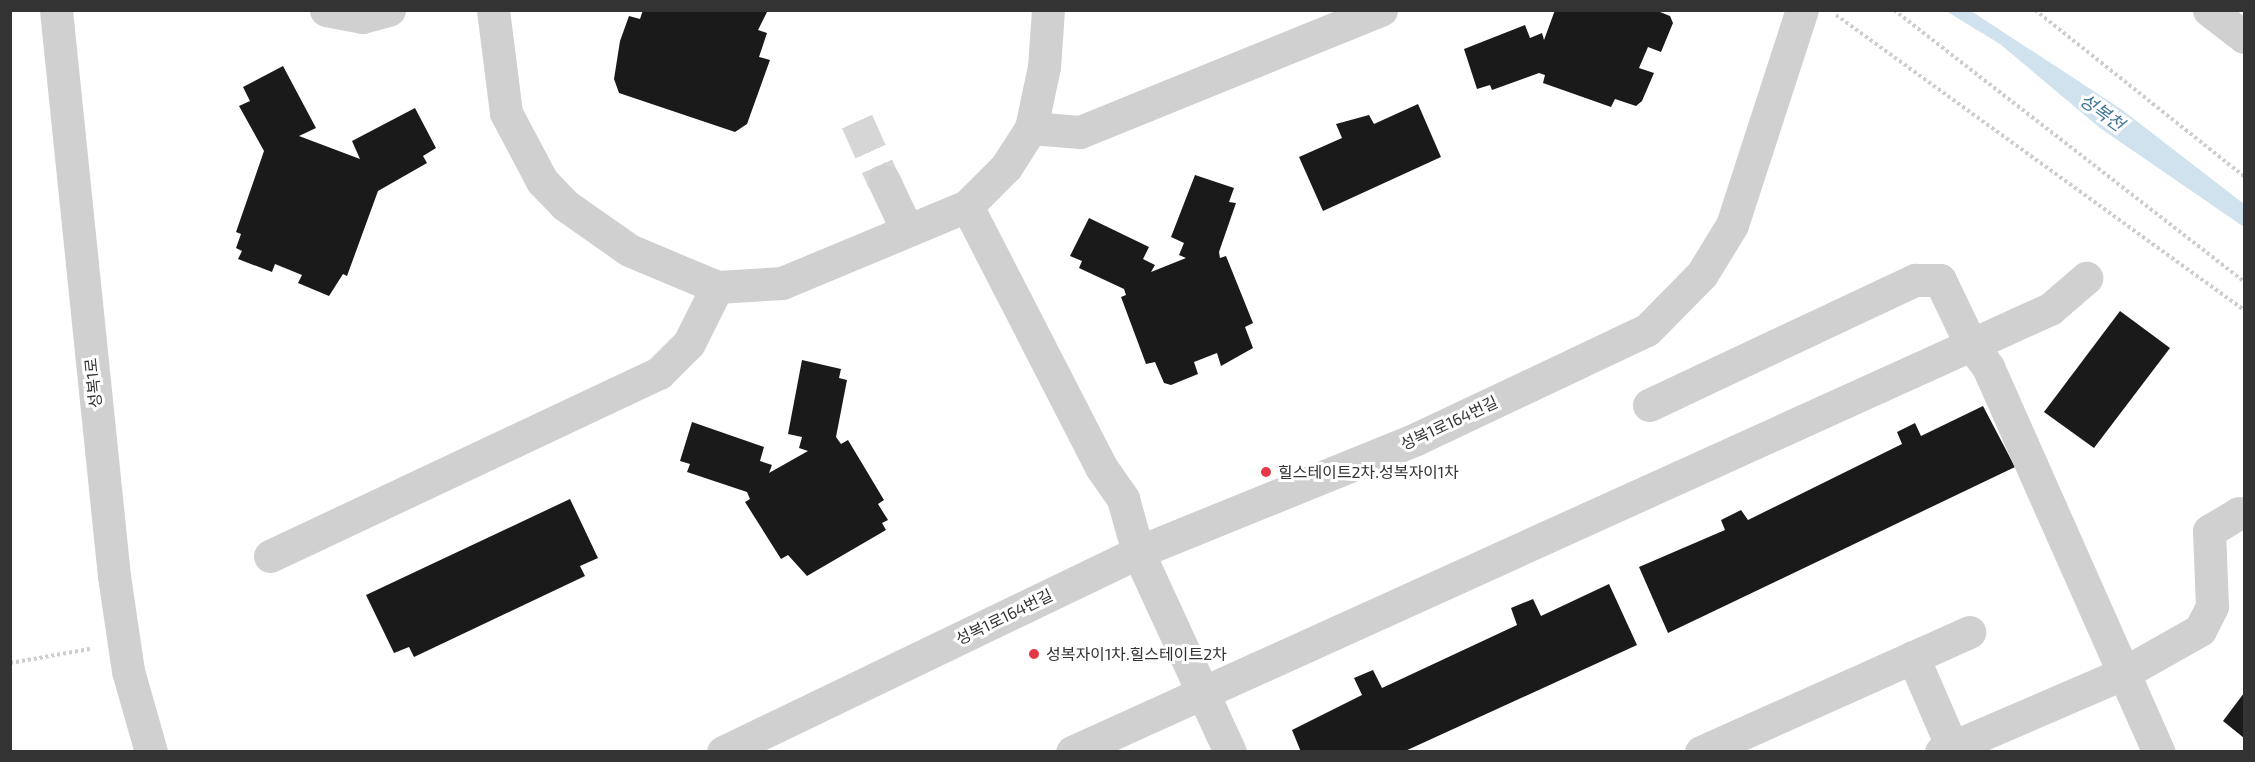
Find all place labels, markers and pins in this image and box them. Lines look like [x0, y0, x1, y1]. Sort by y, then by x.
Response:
place label: 힐스테이트2차.성복자이1차 [1278, 462, 1459, 482]
marker: 힐스테이트2차.성복자이1차 [1259, 465, 1273, 479]
place label: 성복자이1차.힐스테이트2차 [1046, 644, 1227, 664]
marker: 성복자이1차.힐스테이트2차 [1027, 647, 1041, 661]

